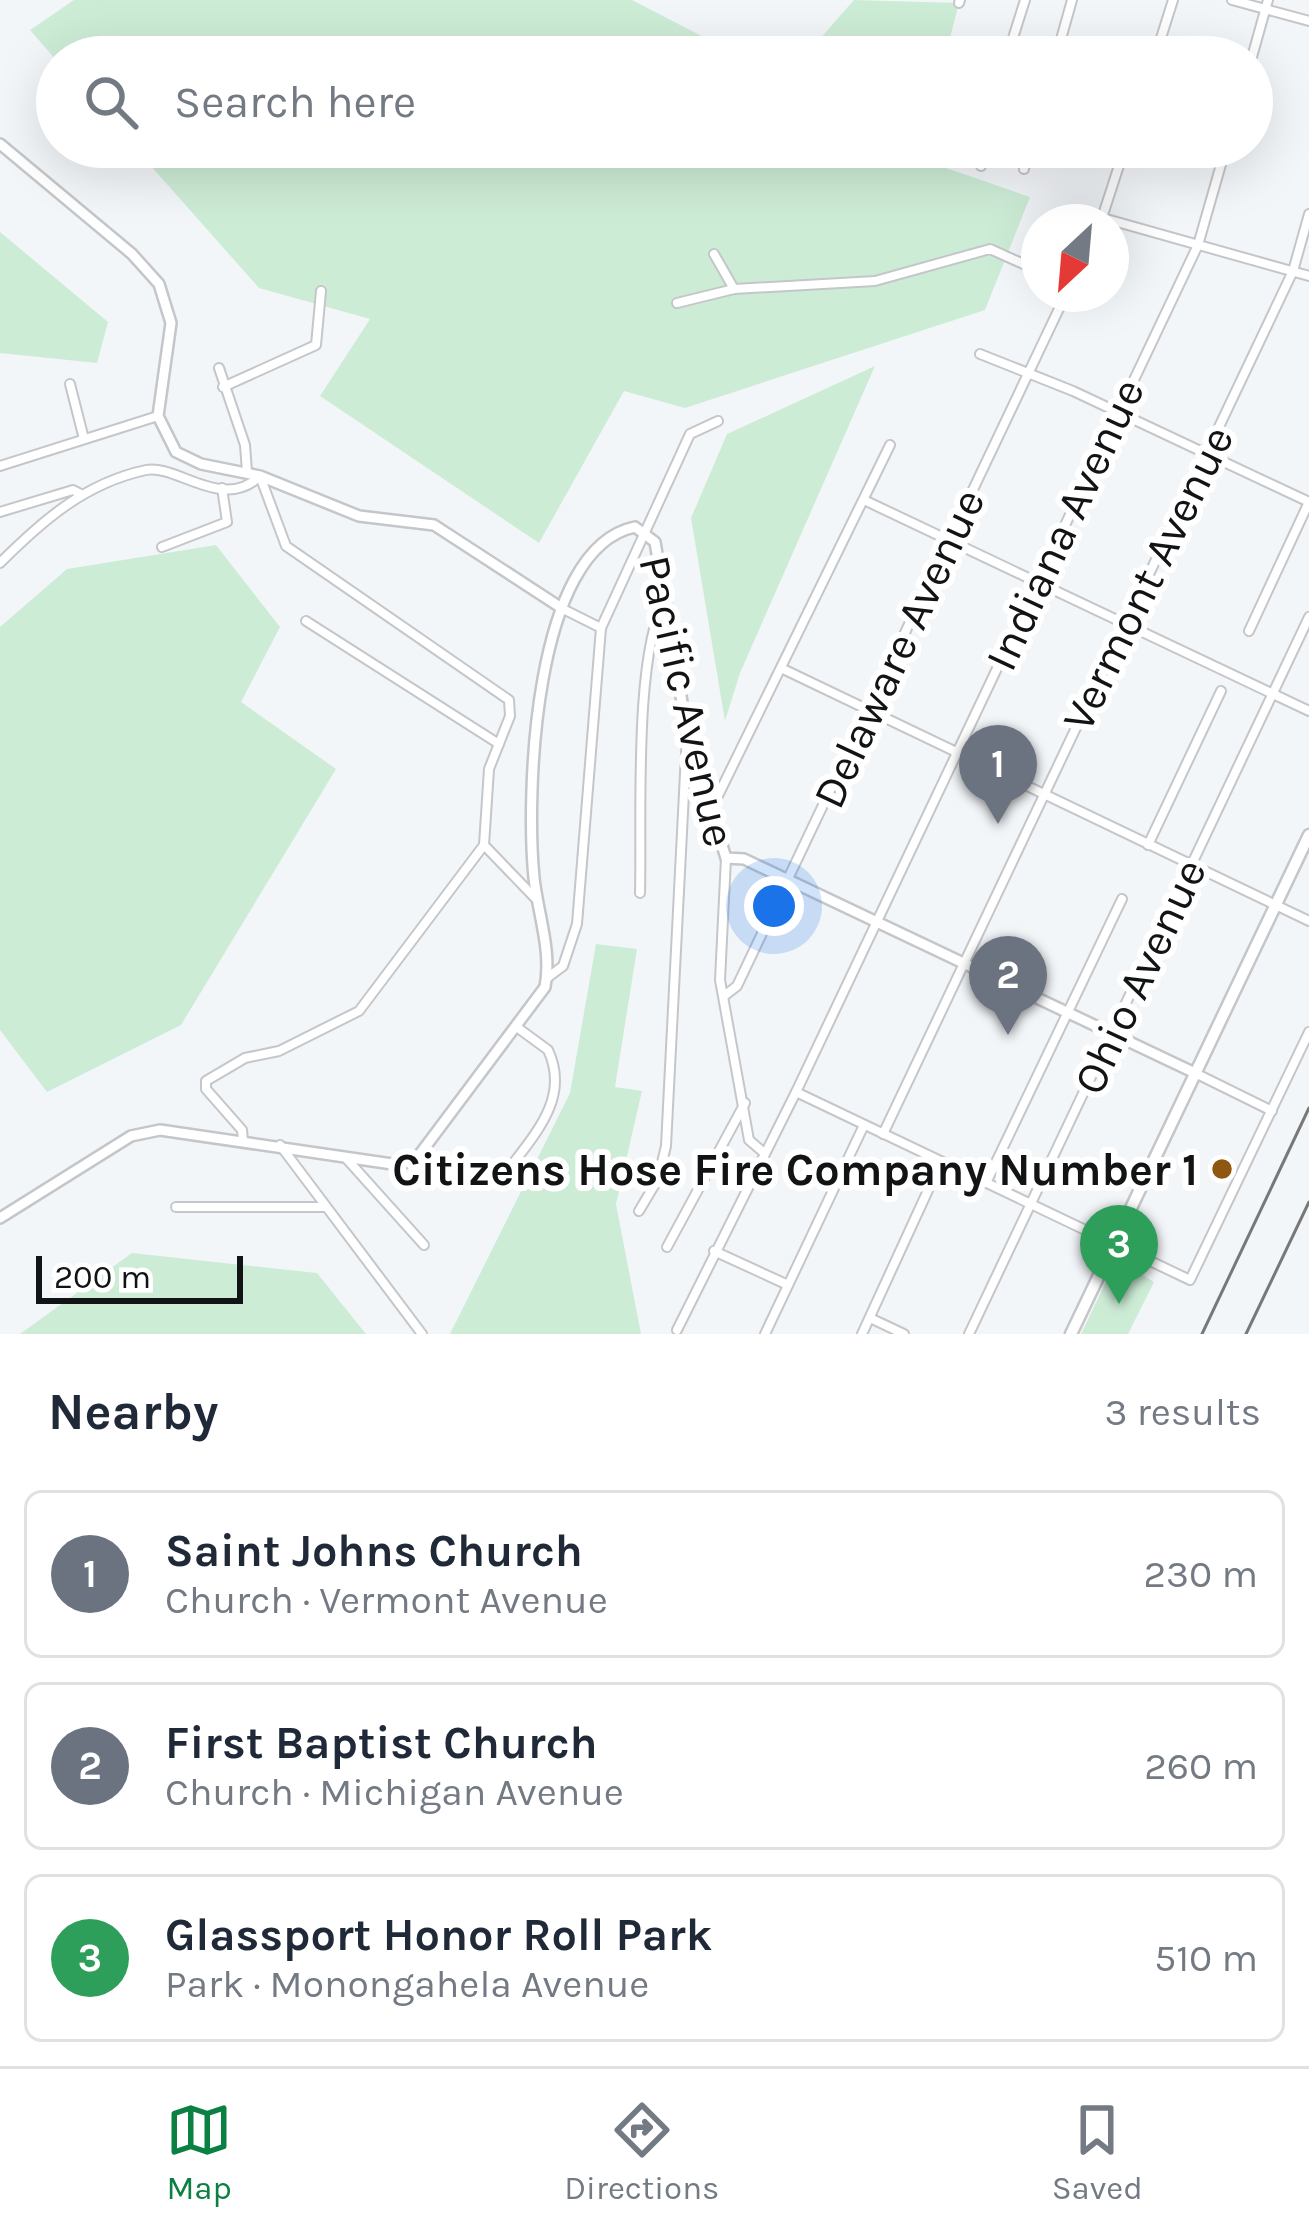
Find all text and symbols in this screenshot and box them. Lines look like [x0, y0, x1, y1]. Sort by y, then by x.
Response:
search box [36, 36, 1273, 168]
icon: search [78, 69, 144, 135]
text: Search here [174, 76, 416, 128]
north arrow [1021, 204, 1129, 312]
street label: Indiana Avenue [975, 371, 1155, 678]
street label: Vermont Avenue [1052, 417, 1244, 739]
street label: Delaware Avenue [802, 481, 996, 816]
street label: Pacific Avenue [628, 551, 746, 852]
pin: 1 [959, 725, 1037, 824]
street label: Ohio Avenue [1063, 851, 1217, 1102]
your location [744, 876, 804, 936]
pin: 2 [969, 936, 1047, 1035]
place label: Citizens Hose Fire Company Number 1 [392, 1144, 1198, 1197]
marker: Citizens Hose Fire Company Number 1 [1209, 1156, 1235, 1182]
pin: 3 [1080, 1205, 1158, 1304]
scale bar [36, 1250, 243, 1303]
text: 200 m [54, 1258, 151, 1296]
text: Nearby [48, 1382, 218, 1442]
text: 3 results [1104, 1389, 1261, 1435]
text: Saint Johns Church [165, 1525, 583, 1577]
text: 1 [83, 1551, 97, 1597]
text: 230 m [1143, 1551, 1258, 1597]
text: Church · Vermont Avenue [165, 1577, 608, 1623]
text: First Baptist Church [165, 1717, 598, 1769]
text: 2 [78, 1743, 102, 1789]
text: 260 m [1144, 1743, 1258, 1789]
text: Church · Michigan Avenue [165, 1769, 624, 1815]
text: Glassport Honor Roll Park [165, 1909, 712, 1961]
text: 3 [78, 1935, 102, 1981]
text: 510 m [1154, 1935, 1258, 1981]
text: Park · Monongahela Avenue [165, 1961, 649, 2007]
tab: Map [166, 2097, 232, 2207]
tab: Directions [564, 2097, 719, 2207]
tab: Saved [1052, 2097, 1143, 2207]

